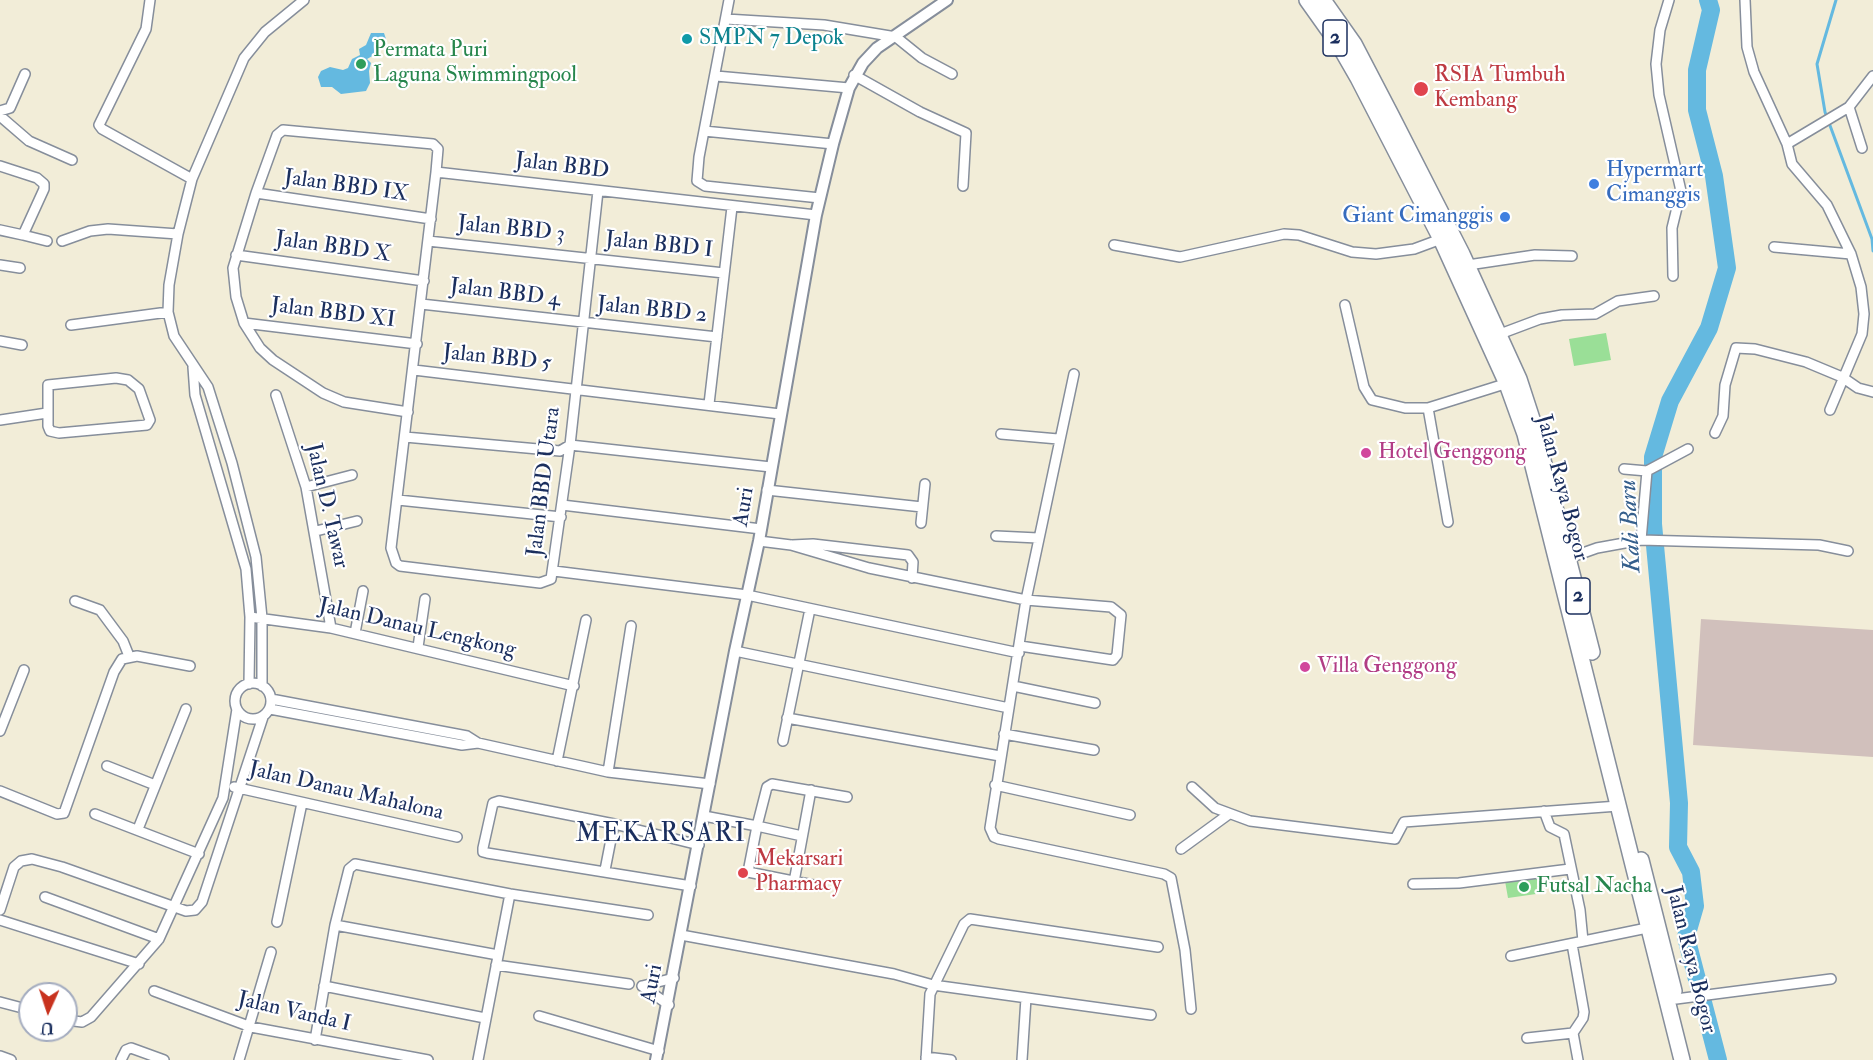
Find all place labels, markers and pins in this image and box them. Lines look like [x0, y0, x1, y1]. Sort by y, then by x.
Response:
place label: SMPN 7 Depok [699, 26, 844, 52]
marker: SMPN 7 Depok [680, 32, 694, 46]
place label: Permata Puri Laguna Swimmingpool [373, 38, 577, 90]
marker: Permata Puri Laguna Swimmingpool [354, 57, 368, 71]
place label: RSIA Tumbuh Kembang [1434, 63, 1566, 114]
marker: RSIA Tumbuh Kembang [1412, 80, 1430, 98]
place label: Hypermart Cimanggis [1606, 158, 1703, 210]
marker: Hypermart Cimanggis [1587, 177, 1601, 191]
place label: Giant Cimanggis [1342, 204, 1493, 230]
marker: Giant Cimanggis [1498, 210, 1512, 224]
place label: Hotel Genggong [1378, 440, 1526, 466]
marker: Hotel Genggong [1359, 446, 1373, 460]
place label: Villa Genggong [1317, 654, 1457, 680]
marker: Villa Genggong [1298, 660, 1312, 674]
place label: Mekarsari Pharmacy [755, 847, 843, 898]
marker: Mekarsari Pharmacy [736, 866, 750, 880]
place label: Futsal Nacha [1536, 874, 1652, 900]
marker: Futsal Nacha [1517, 880, 1531, 894]

